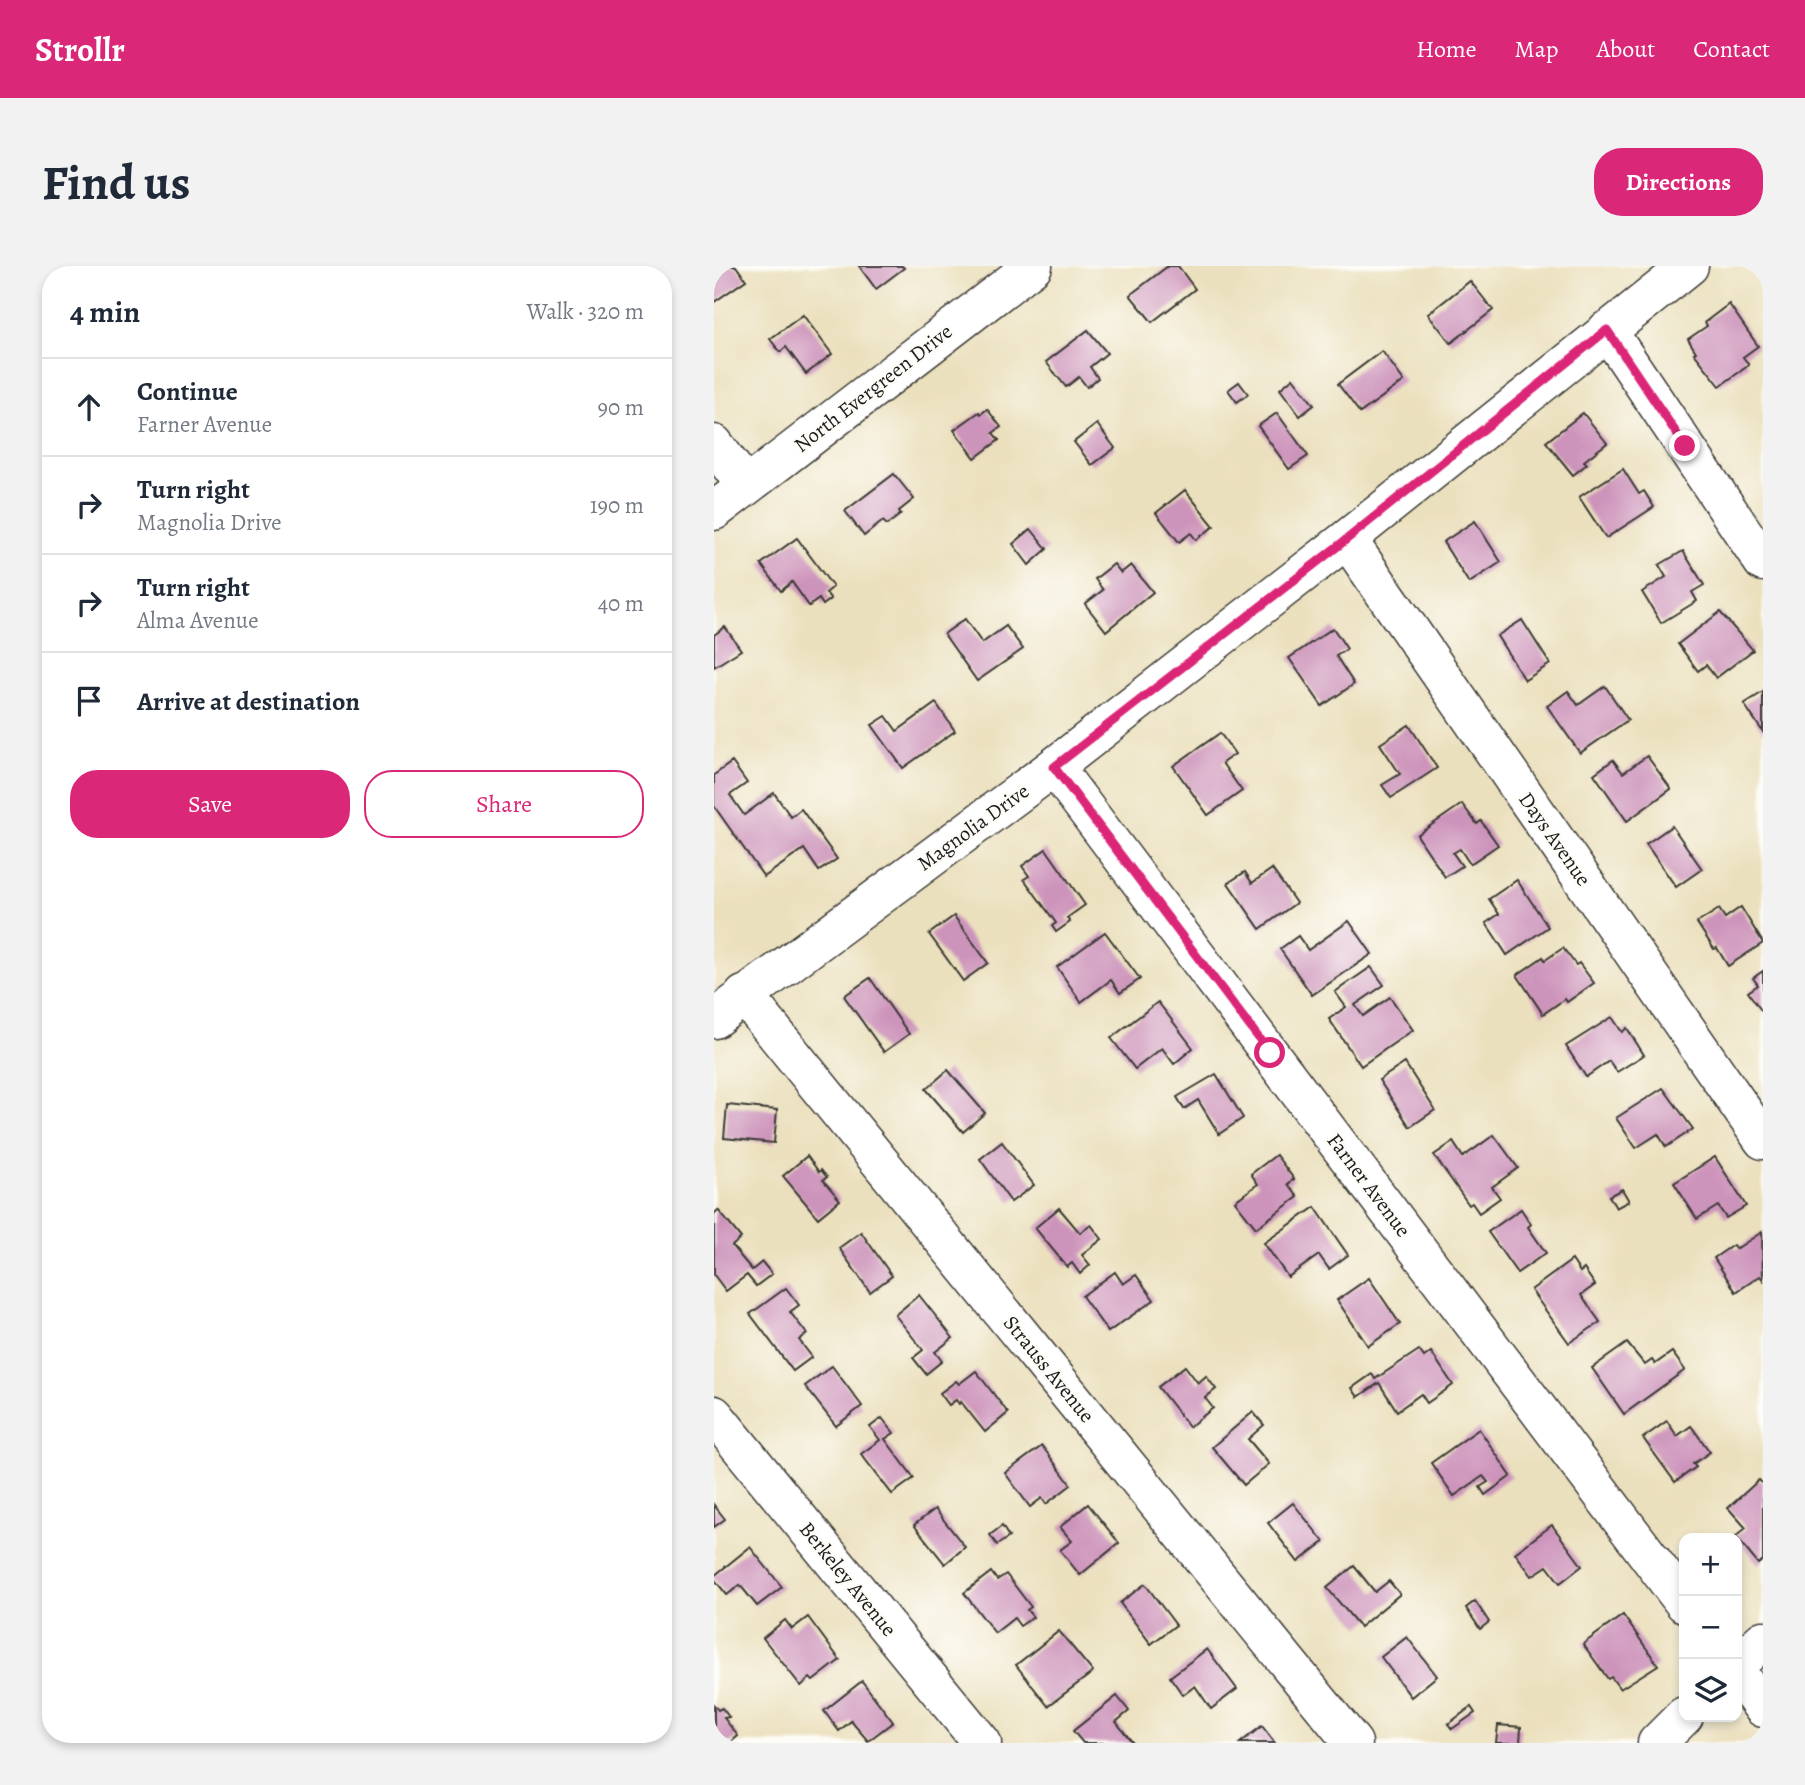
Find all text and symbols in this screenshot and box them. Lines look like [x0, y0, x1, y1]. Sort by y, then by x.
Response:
text: Strollr [35, 27, 125, 72]
text: Home [1416, 33, 1477, 65]
text: Map [1515, 33, 1559, 65]
text: About [1597, 33, 1655, 65]
text: Contact [1693, 33, 1770, 65]
button: Directions [1594, 148, 1763, 216]
text: Find us [42, 149, 190, 216]
text: 4 min [70, 292, 140, 332]
text: Walk · 320 m [527, 296, 644, 327]
street label: North Evergreen Drive [788, 317, 958, 459]
text: Continue [137, 374, 238, 409]
icon: ahead [70, 388, 108, 426]
text: 90 m [598, 392, 644, 423]
text: Farner Avenue [137, 409, 272, 440]
route end [1669, 430, 1700, 461]
text: Turn right [137, 472, 250, 507]
icon: right [70, 486, 108, 524]
text: 190 m [590, 490, 644, 521]
text: Magnolia Drive [137, 507, 282, 538]
text: Turn right [137, 570, 250, 605]
icon: right [70, 584, 108, 622]
text: 40 m [598, 588, 644, 619]
text: Alma Avenue [137, 605, 259, 636]
icon: arrive [70, 682, 108, 720]
text: Arrive at destination [137, 684, 360, 719]
button: Save [70, 770, 350, 838]
button: Share [364, 770, 644, 838]
street label: Magnolia Drive [911, 777, 1035, 877]
street label: Days Avenue [1512, 786, 1598, 892]
route start [1254, 1037, 1285, 1068]
street label: Farner Avenue [1321, 1127, 1417, 1243]
street label: Strauss Avenue [997, 1309, 1101, 1429]
street label: Berkeley Avenue [793, 1516, 903, 1642]
map controls [1679, 1533, 1742, 1722]
button: + [1679, 1533, 1742, 1596]
button: − [1679, 1596, 1742, 1659]
button: layers [1679, 1659, 1742, 1722]

